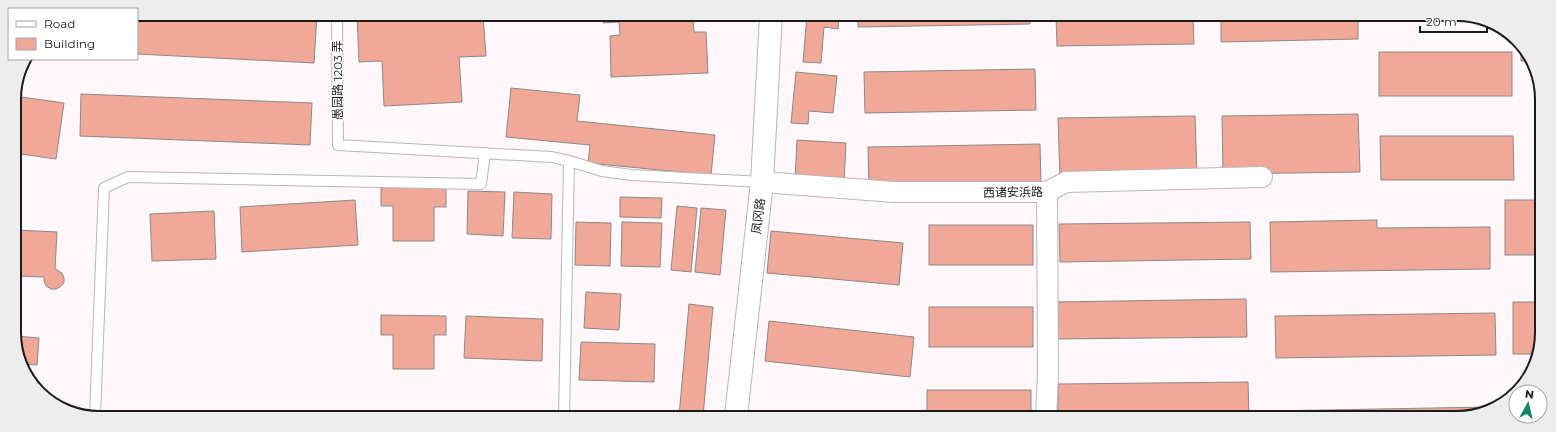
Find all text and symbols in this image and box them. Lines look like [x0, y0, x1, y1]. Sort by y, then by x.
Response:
legend [8, 8, 138, 60]
scale bar [1420, 8, 1487, 34]
text: 20 m [1426, 14, 1457, 29]
text: Road [44, 16, 75, 31]
text: Building [44, 36, 95, 51]
street label: 愚园路 1203 弄 [330, 40, 345, 120]
street label: 西诸安浜路 [983, 184, 1043, 200]
street label: 凤冈路 [748, 197, 768, 235]
north arrow [1508, 384, 1548, 424]
text: N [1524, 387, 1535, 402]

